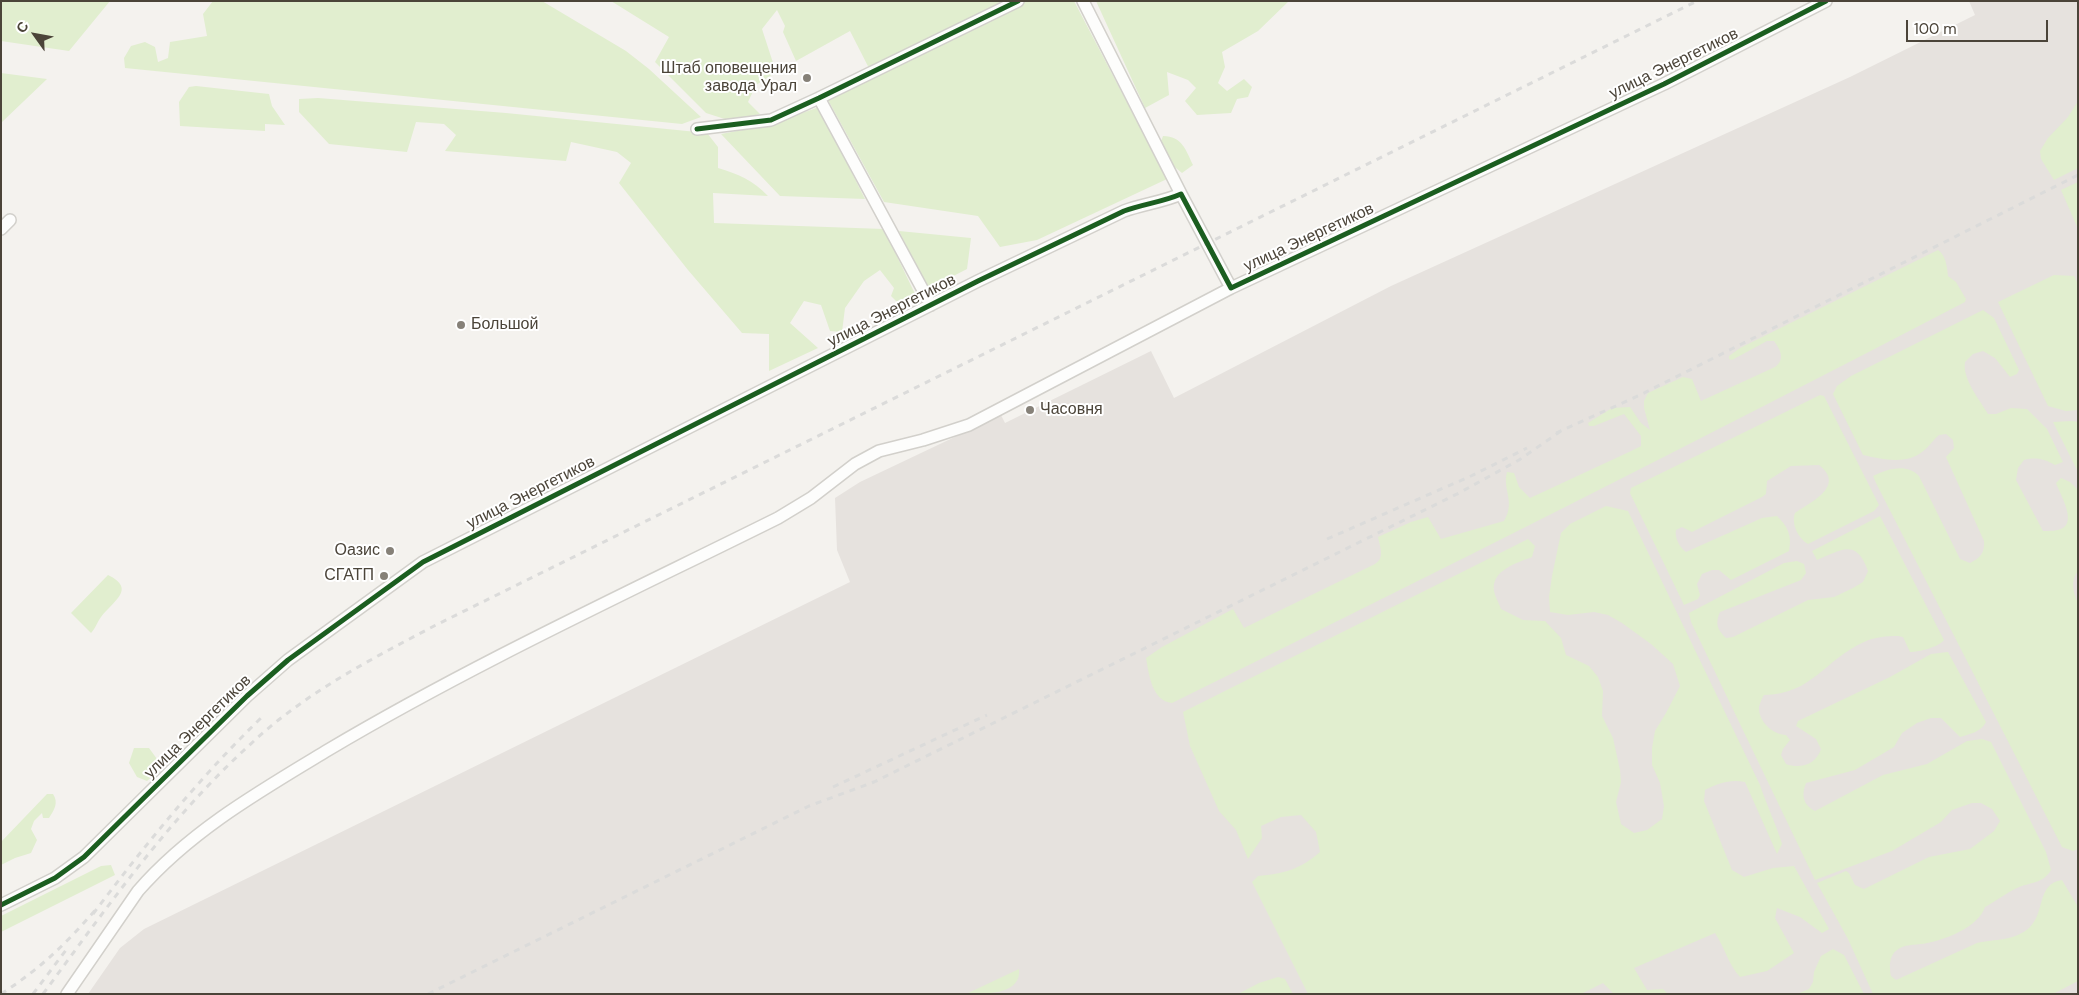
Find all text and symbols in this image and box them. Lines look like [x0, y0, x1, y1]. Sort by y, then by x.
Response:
north arrow [10, 10, 60, 60]
scale bar [1909, 10, 2052, 42]
text: С [12, 18, 33, 36]
text: 100 m [1914, 19, 1957, 39]
street label: улица Энергетиков [1606, 24, 1742, 104]
place label: Штаб оповещения завода Урал [661, 59, 797, 97]
marker: Штаб оповещения завода Урал [801, 72, 813, 84]
street label: улица Энергетиков [1241, 199, 1377, 277]
street label: улица Энергетиков [825, 270, 959, 352]
place label: Большой [471, 315, 538, 335]
marker: Большой [455, 319, 467, 331]
place label: Часовня [1040, 400, 1103, 420]
marker: Часовня [1024, 404, 1036, 416]
street label: улица Энергетиков [464, 452, 598, 534]
place label: Оазис [335, 541, 380, 561]
marker: Оазис [384, 545, 396, 557]
place label: СГАТП [324, 566, 374, 586]
marker: СГАТП [378, 570, 390, 582]
street label: улица Энергетиков [141, 671, 255, 783]

